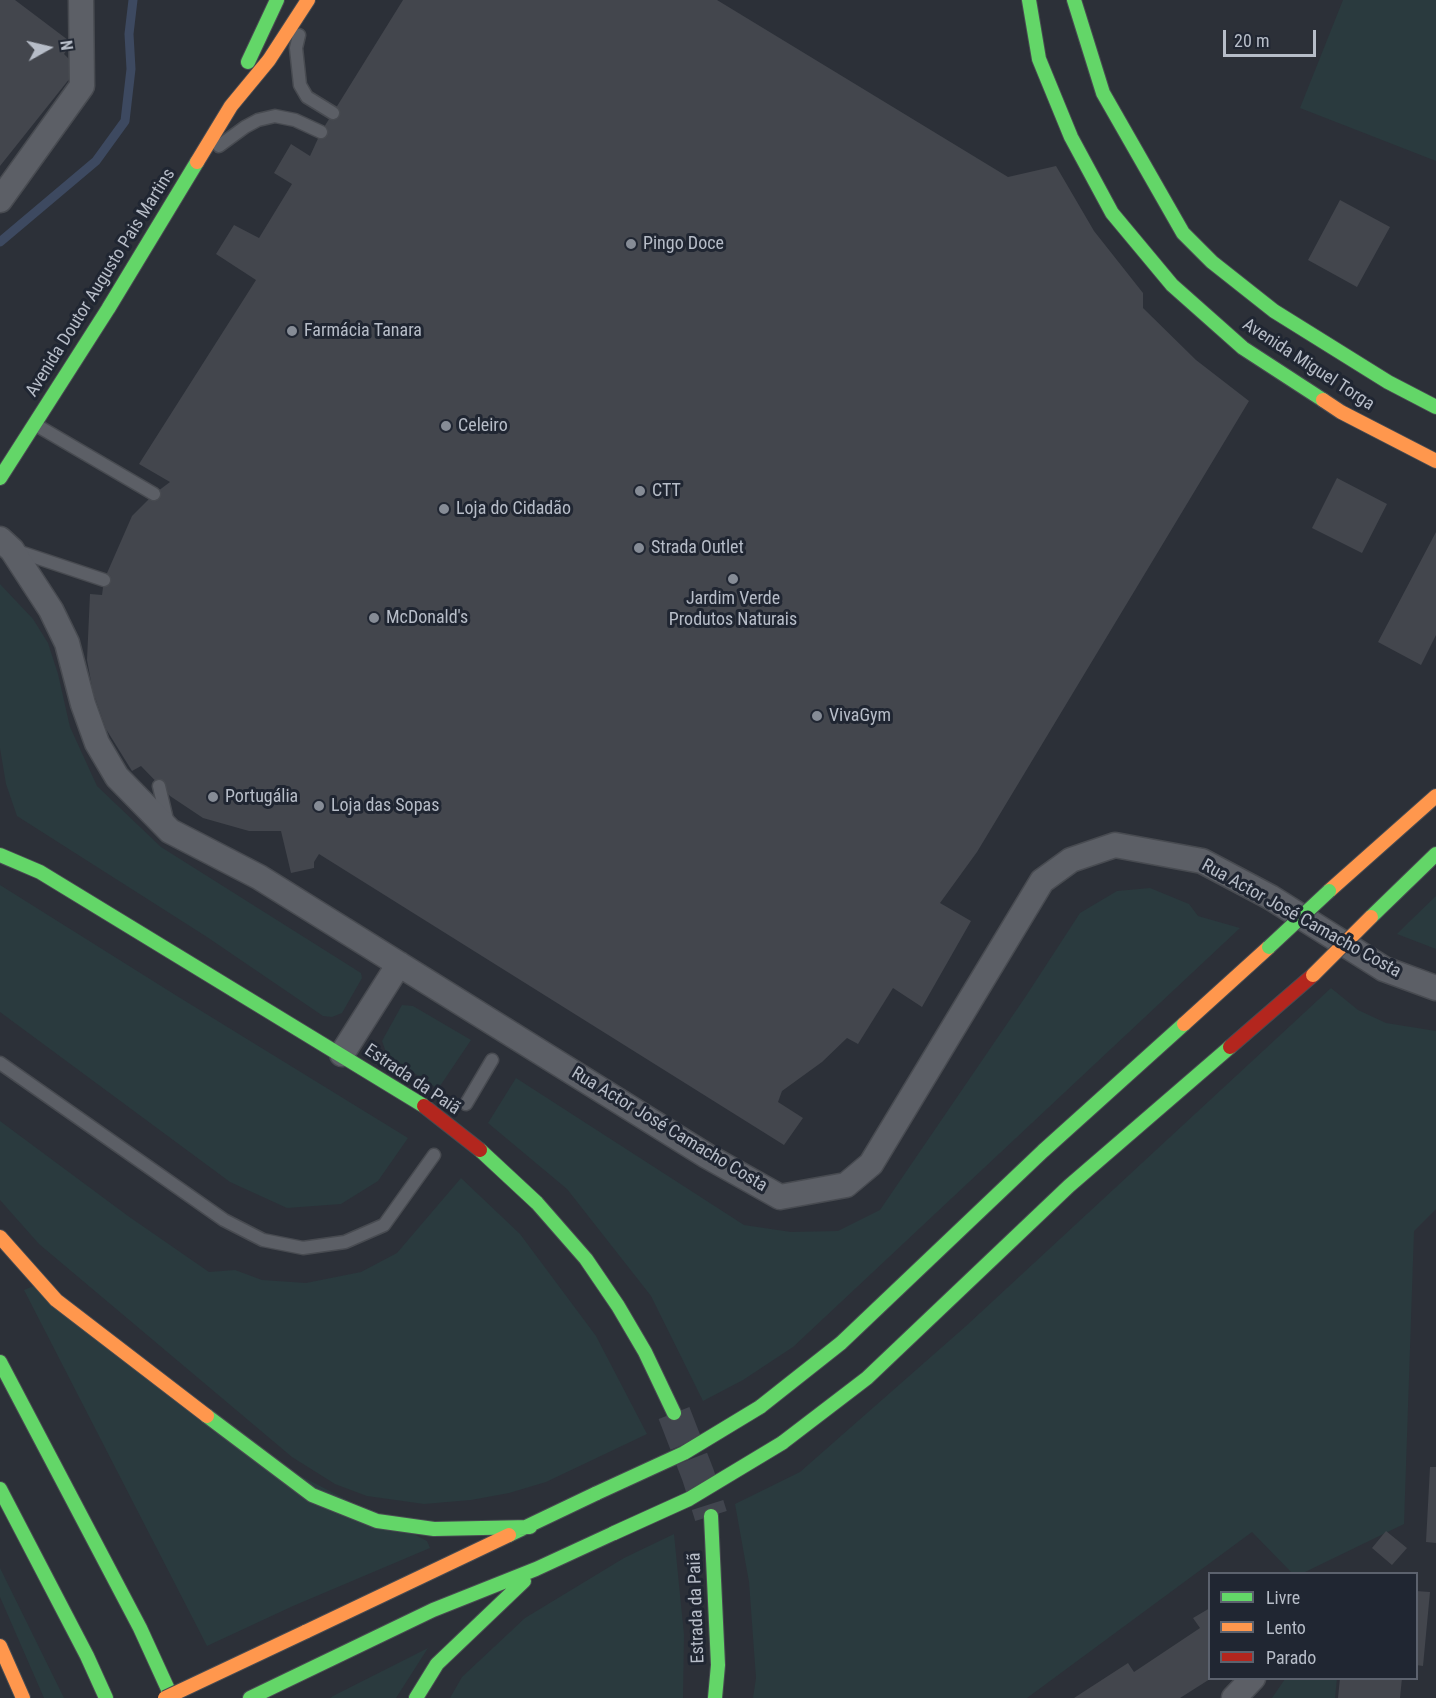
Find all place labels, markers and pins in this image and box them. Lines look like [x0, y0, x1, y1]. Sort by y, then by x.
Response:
place label: Pingo Doce [643, 233, 724, 255]
marker: Pingo Doce [624, 237, 638, 251]
place label: Farmácia Tanara [304, 320, 422, 342]
marker: Farmácia Tanara [285, 324, 299, 338]
place label: Celeiro [458, 415, 508, 437]
marker: Celeiro [439, 419, 453, 433]
place label: CTT [652, 480, 681, 502]
marker: CTT [633, 484, 647, 498]
place label: Loja do Cidadão [456, 498, 571, 520]
marker: Loja do Cidadão [437, 502, 451, 516]
place label: Strada Outlet [651, 537, 744, 559]
marker: Strada Outlet [632, 541, 646, 555]
marker: Jardim Verde Produtos Naturais [726, 572, 740, 586]
place label: Jardim Verde Produtos Naturais [669, 588, 797, 630]
place label: McDonald's [386, 607, 468, 629]
marker: McDonald's [367, 611, 381, 625]
place label: VivaGym [829, 705, 891, 727]
marker: VivaGym [810, 709, 824, 723]
place label: Portugália [225, 786, 298, 808]
marker: Portugália [206, 790, 220, 804]
place label: Loja das Sopas [331, 795, 439, 817]
marker: Loja das Sopas [312, 799, 326, 813]

